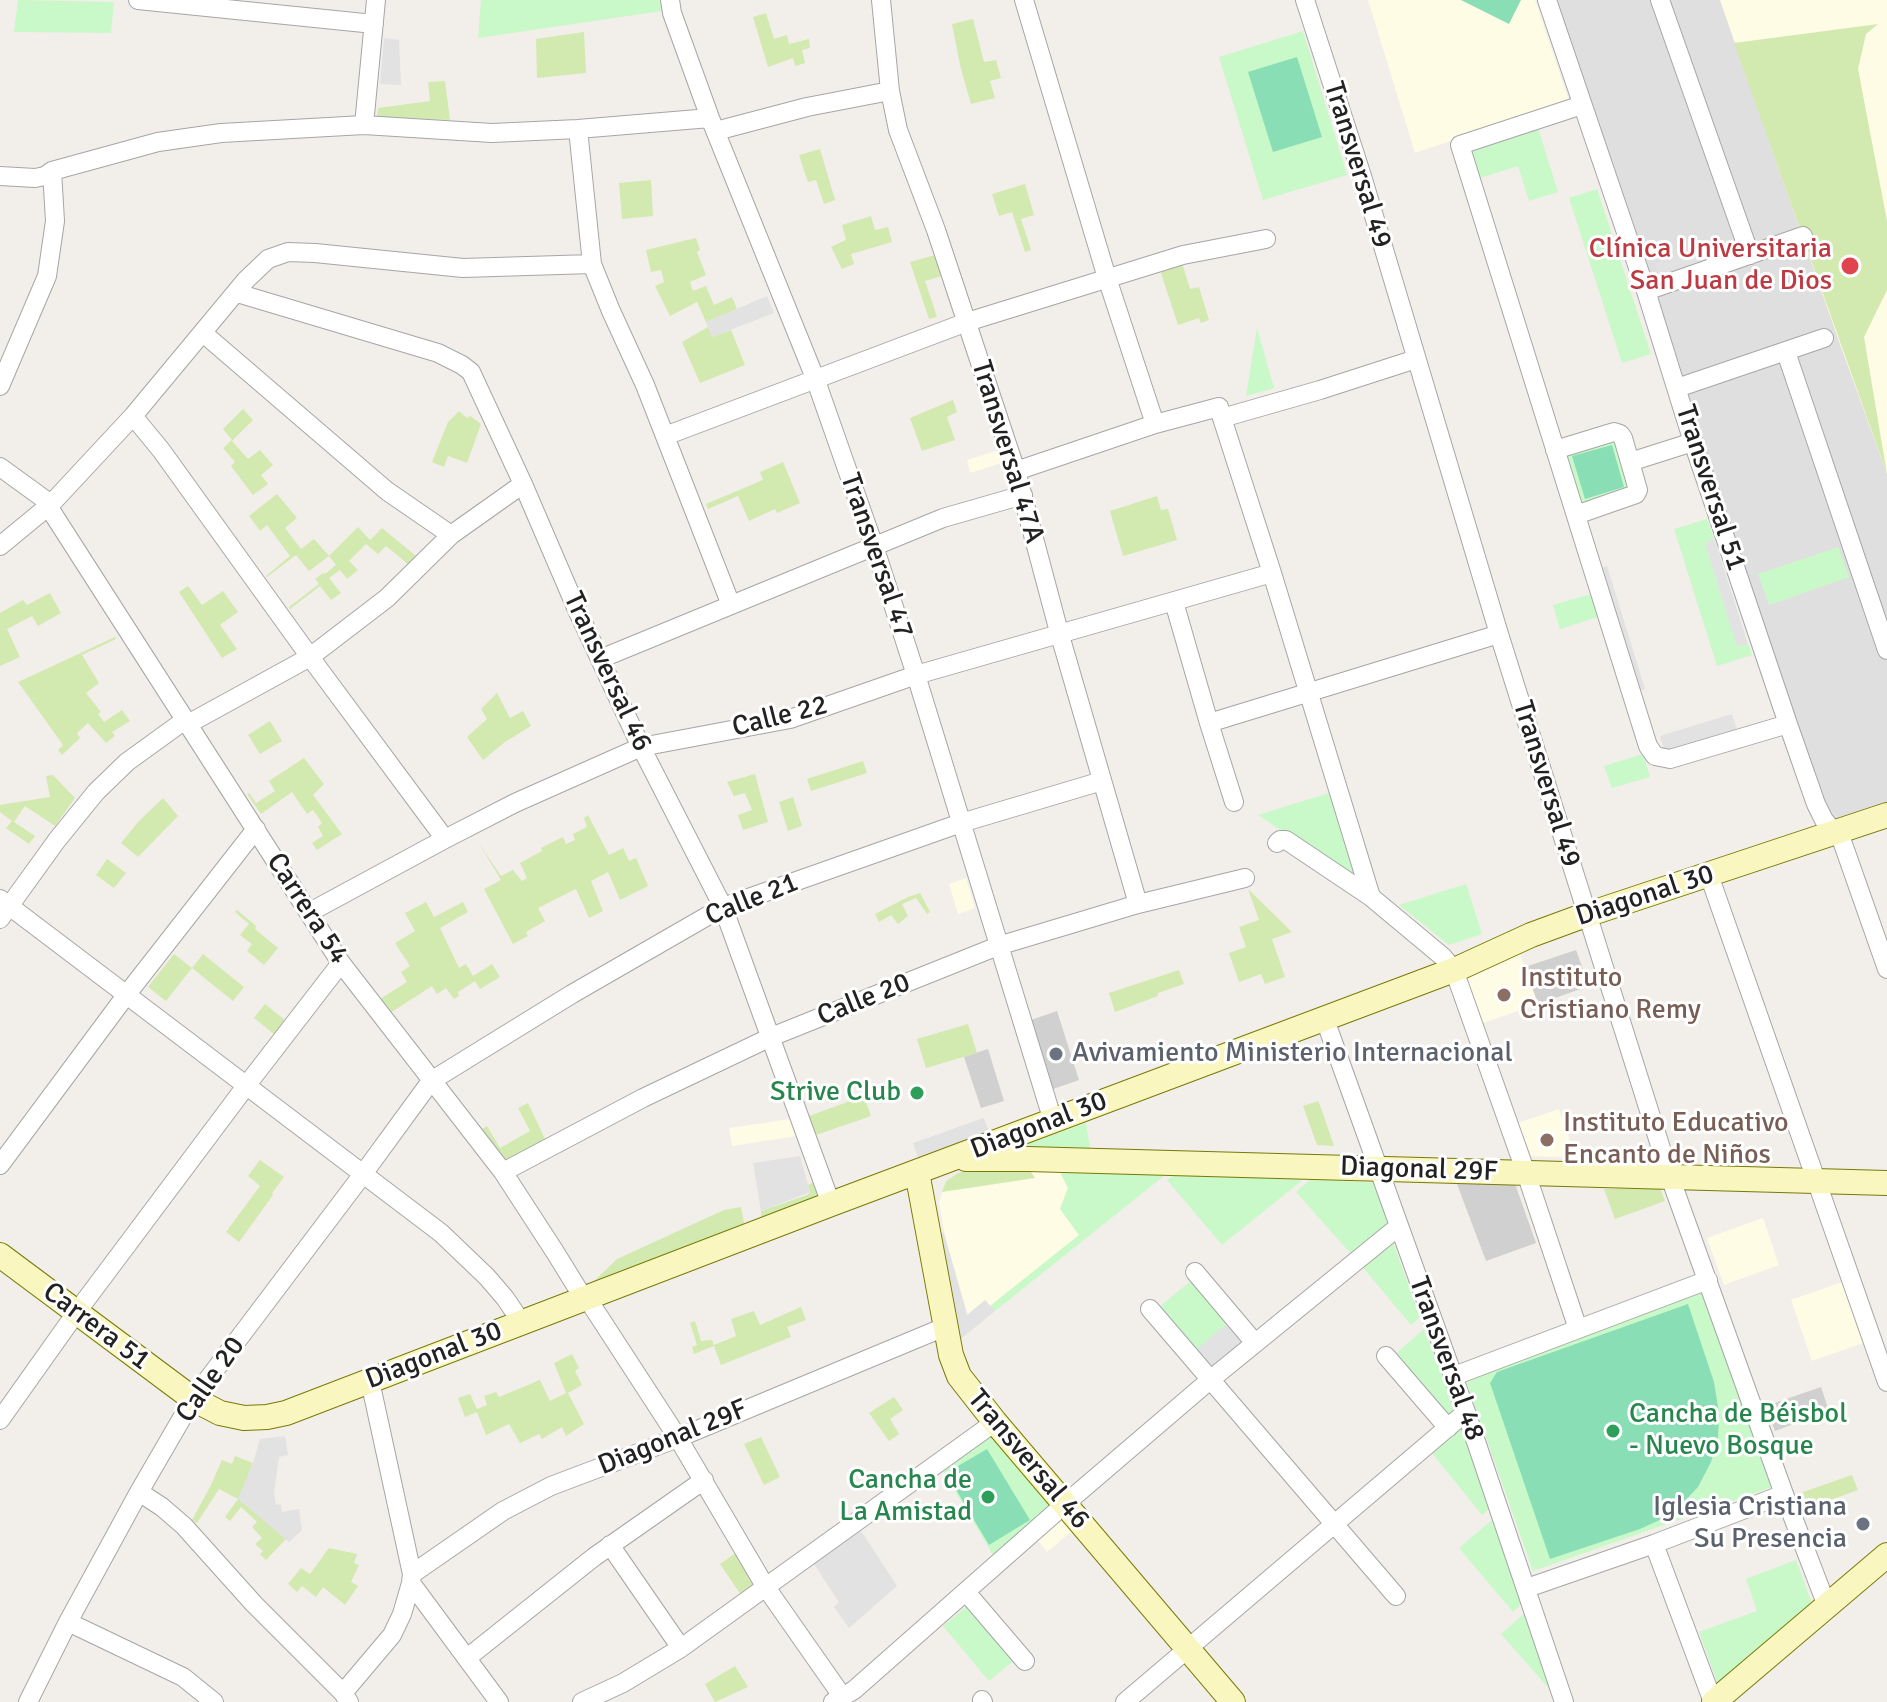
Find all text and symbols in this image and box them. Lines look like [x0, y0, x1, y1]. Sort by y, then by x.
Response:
street label: Transversal 49 [1316, 78, 1398, 252]
place label: Clínica Universitaria San Juan de Dios [1589, 233, 1832, 299]
marker: Clínica Universitaria San Juan de Dios [1839, 255, 1861, 277]
street label: Transversal 47A [963, 357, 1051, 547]
street label: Transversal 51 [1667, 401, 1753, 575]
street label: Transversal 47 [832, 469, 920, 643]
street label: Transversal 46 [555, 587, 659, 757]
street label: Calle 22 [729, 689, 831, 745]
street label: Transversal 49 [1505, 697, 1587, 871]
street label: Carrera 54 [259, 847, 355, 971]
street label: Diagonal 30 [1572, 858, 1718, 934]
street label: Calle 21 [701, 866, 803, 934]
place label: Instituto Cristiano Remy [1520, 962, 1701, 1028]
street label: Calle 20 [813, 966, 915, 1034]
marker: Instituto Cristiano Remy [1495, 986, 1513, 1004]
place label: Avivamiento Ministerio Internacional [1072, 1037, 1513, 1071]
marker: Avivamiento Ministerio Internacional [1047, 1045, 1065, 1063]
place label: Strive Club [770, 1076, 901, 1110]
marker: Strive Club [908, 1084, 926, 1102]
street label: Diagonal 30 [966, 1085, 1112, 1167]
place label: Instituto Educativo Encanto de Niños [1563, 1107, 1789, 1173]
marker: Instituto Educativo Encanto de Niños [1538, 1131, 1556, 1149]
street label: Diagonal 29F [1340, 1150, 1498, 1190]
street label: Transversal 48 [1401, 1272, 1491, 1446]
street label: Carrera 51 [36, 1276, 156, 1378]
street label: Diagonal 30 [361, 1315, 507, 1397]
street label: Calle 20 [169, 1331, 253, 1429]
street label: Transversal 46 [960, 1383, 1096, 1537]
street label: Diagonal 29F [594, 1393, 752, 1483]
place label: Cancha de Béisbol - Nuevo Bosque [1629, 1398, 1847, 1464]
marker: Cancha de Béisbol - Nuevo Bosque [1604, 1422, 1622, 1440]
place label: Cancha de La Amistad [839, 1464, 972, 1530]
marker: Cancha de La Amistad [979, 1488, 997, 1506]
place label: Iglesia Cristiana Su Presencia [1653, 1491, 1847, 1557]
marker: Iglesia Cristiana Su Presencia [1854, 1515, 1872, 1533]

